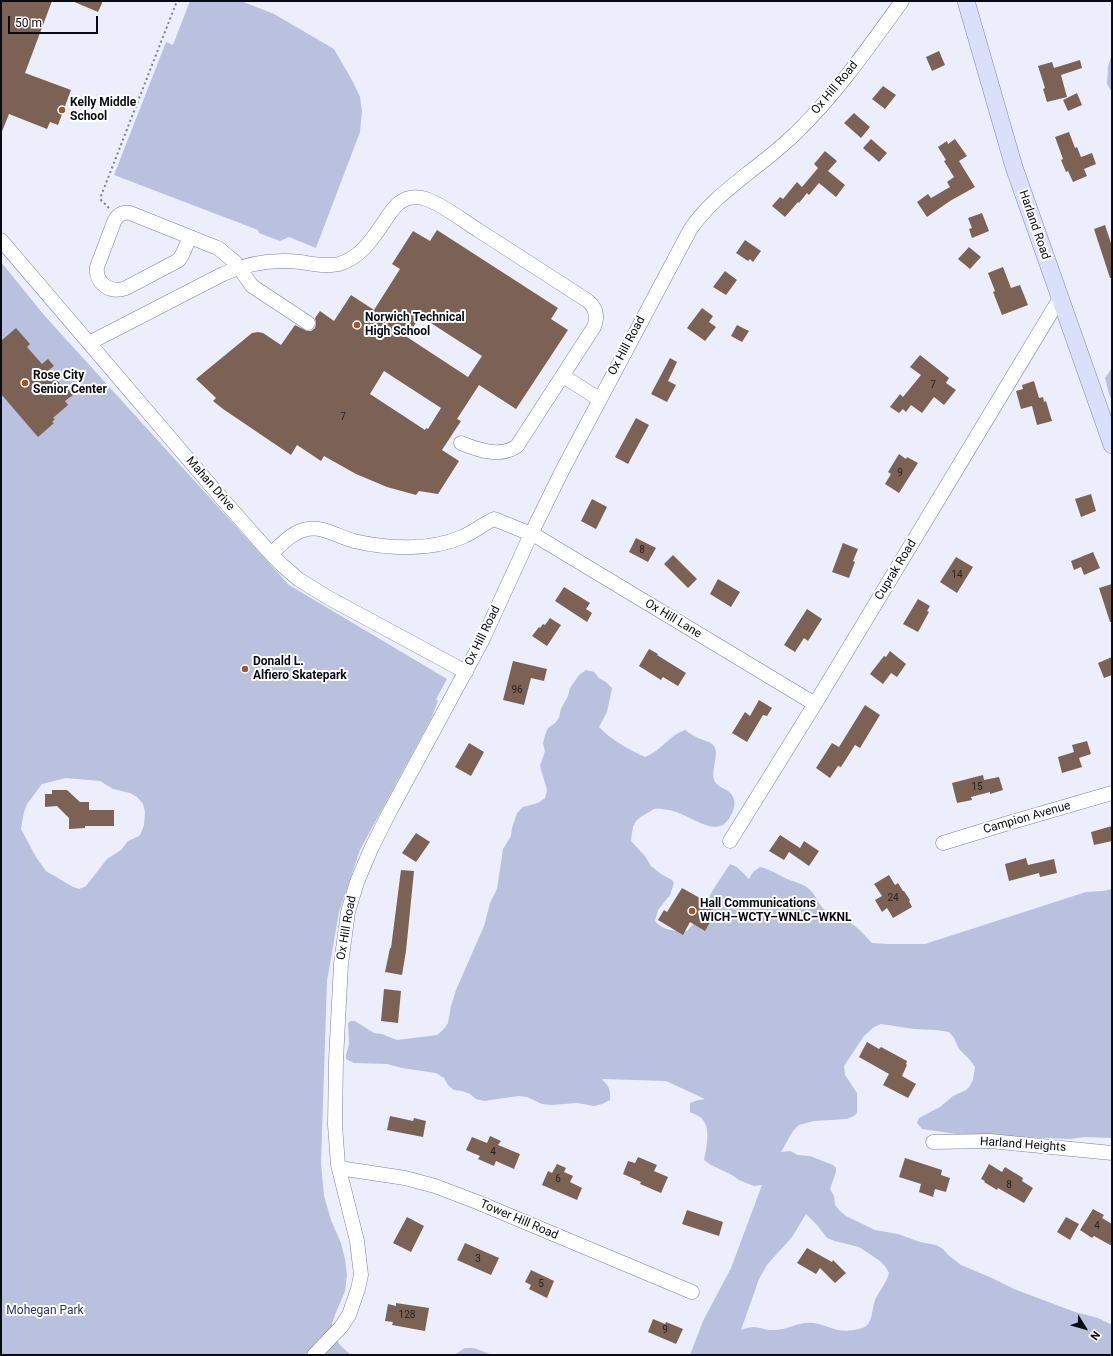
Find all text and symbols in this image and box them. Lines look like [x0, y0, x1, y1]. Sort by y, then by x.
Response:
scale bar [10, 8, 100, 34]
text: 50 m [15, 16, 42, 30]
street label: Ox Hill Road [809, 58, 861, 118]
place label: Kelly Middle School [70, 96, 136, 124]
marker: Kelly Middle School [57, 105, 67, 115]
street label: Harland Road [1015, 188, 1053, 262]
place label: Norwich Technical High School [365, 311, 465, 339]
street label: Ox Hill Road [605, 314, 649, 378]
marker: Norwich Technical High School [352, 320, 362, 330]
place label: Rose City Senior Center [33, 369, 107, 397]
marker: Rose City Senior Center [20, 378, 30, 388]
house number: 7 [930, 379, 936, 391]
house number: 7 [340, 411, 346, 423]
street label: Mahan Drive [183, 454, 237, 514]
house number: 9 [897, 467, 903, 479]
street label: Cuprak Road [872, 537, 920, 603]
house number: 8 [639, 544, 645, 556]
house number: 14 [951, 569, 963, 581]
street label: Ox Hill Lane [642, 596, 704, 642]
street label: Ox Hill Road [462, 604, 504, 668]
place label: Donald L. Alfiero Skatepark [253, 655, 347, 683]
marker: Donald L. Alfiero Skatepark [240, 664, 250, 674]
house number: 96 [511, 684, 523, 696]
house number: 15 [971, 781, 983, 793]
street label: Campion Avenue [982, 799, 1072, 837]
house number: 24 [887, 892, 899, 904]
street label: Ox Hill Road [334, 895, 360, 961]
place label: Hall Communications WICH–WCTY–WNLC–WKNL [700, 897, 851, 925]
marker: Hall Communications WICH–WCTY–WNLC–WKNL [687, 906, 697, 916]
street label: Harland Heights [979, 1135, 1067, 1155]
house number: 4 [490, 1146, 496, 1158]
house number: 6 [555, 1173, 561, 1185]
house number: 8 [1006, 1179, 1012, 1191]
street label: Tower Hill Road [478, 1197, 560, 1243]
house number: 4 [1094, 1220, 1100, 1232]
house number: 3 [475, 1253, 481, 1265]
house number: 5 [538, 1278, 544, 1290]
park label: Mohegan Park [6, 1304, 84, 1318]
north arrow [1065, 1308, 1105, 1348]
house number: 128 [399, 1309, 415, 1321]
house number: 9 [662, 1324, 668, 1336]
text: N [1087, 1329, 1103, 1343]

